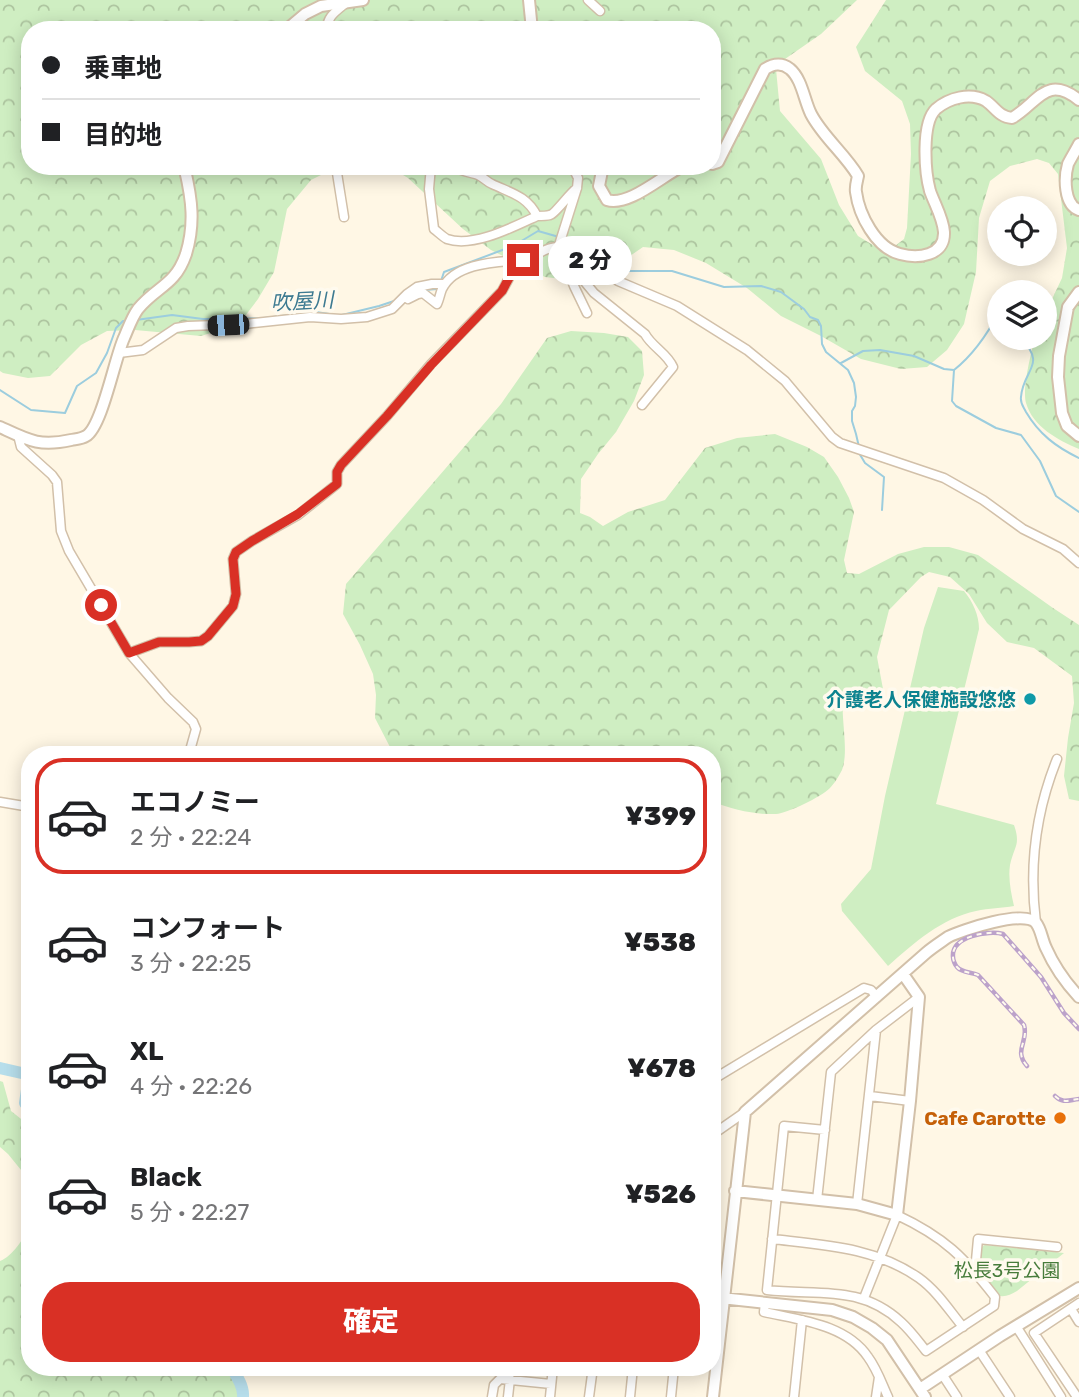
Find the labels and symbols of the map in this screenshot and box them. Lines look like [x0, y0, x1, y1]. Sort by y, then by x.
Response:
callout: 2 分 [548, 236, 632, 284]
route end [507, 244, 539, 276]
water label: 吹屋川 [270, 287, 336, 315]
car [207, 313, 250, 337]
route start [85, 589, 117, 621]
place label: 介護老人保健施設悠悠 [826, 688, 1016, 711]
marker: 介護老人保健施設悠悠 [1022, 691, 1038, 707]
place label: Cafe Carotte [924, 1107, 1046, 1130]
marker: Cafe Carotte [1052, 1110, 1068, 1126]
park label: 松長3号公園 [954, 1259, 1060, 1282]

